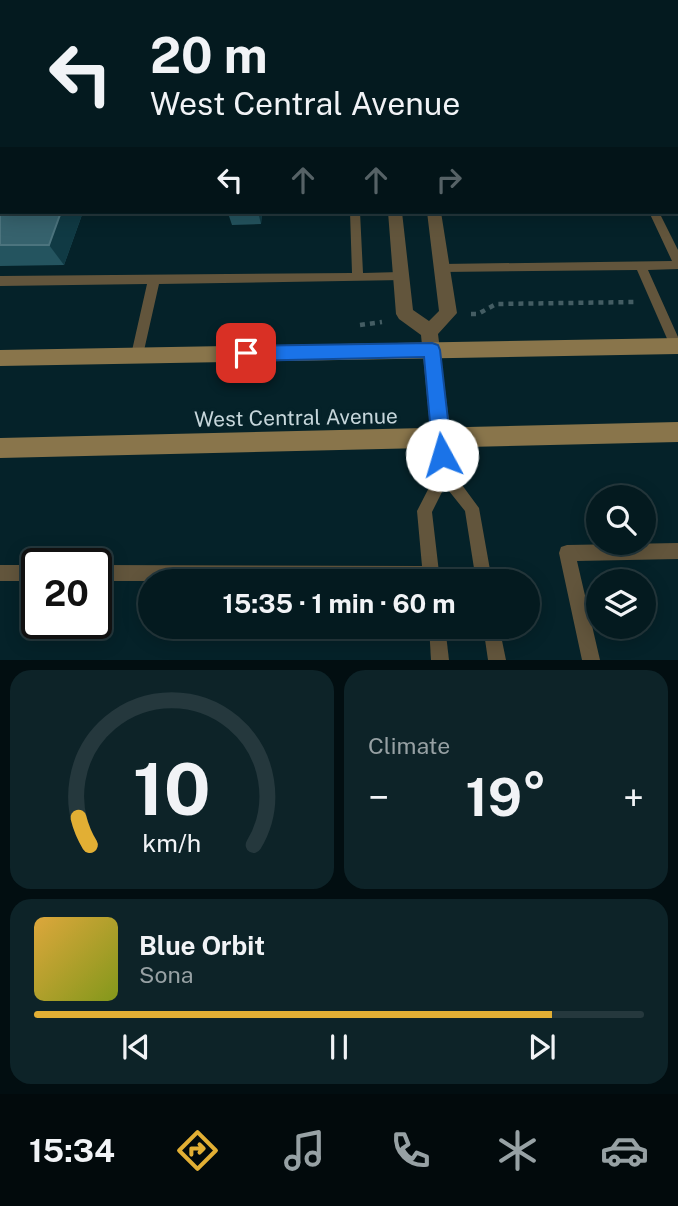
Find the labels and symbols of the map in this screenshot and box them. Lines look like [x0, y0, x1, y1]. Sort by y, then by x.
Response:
pin [216, 323, 276, 383]
street label: West Central Avenue [194, 403, 398, 432]
position arrow [405, 418, 479, 492]
speed limit sign: 20 [21, 548, 112, 639]

